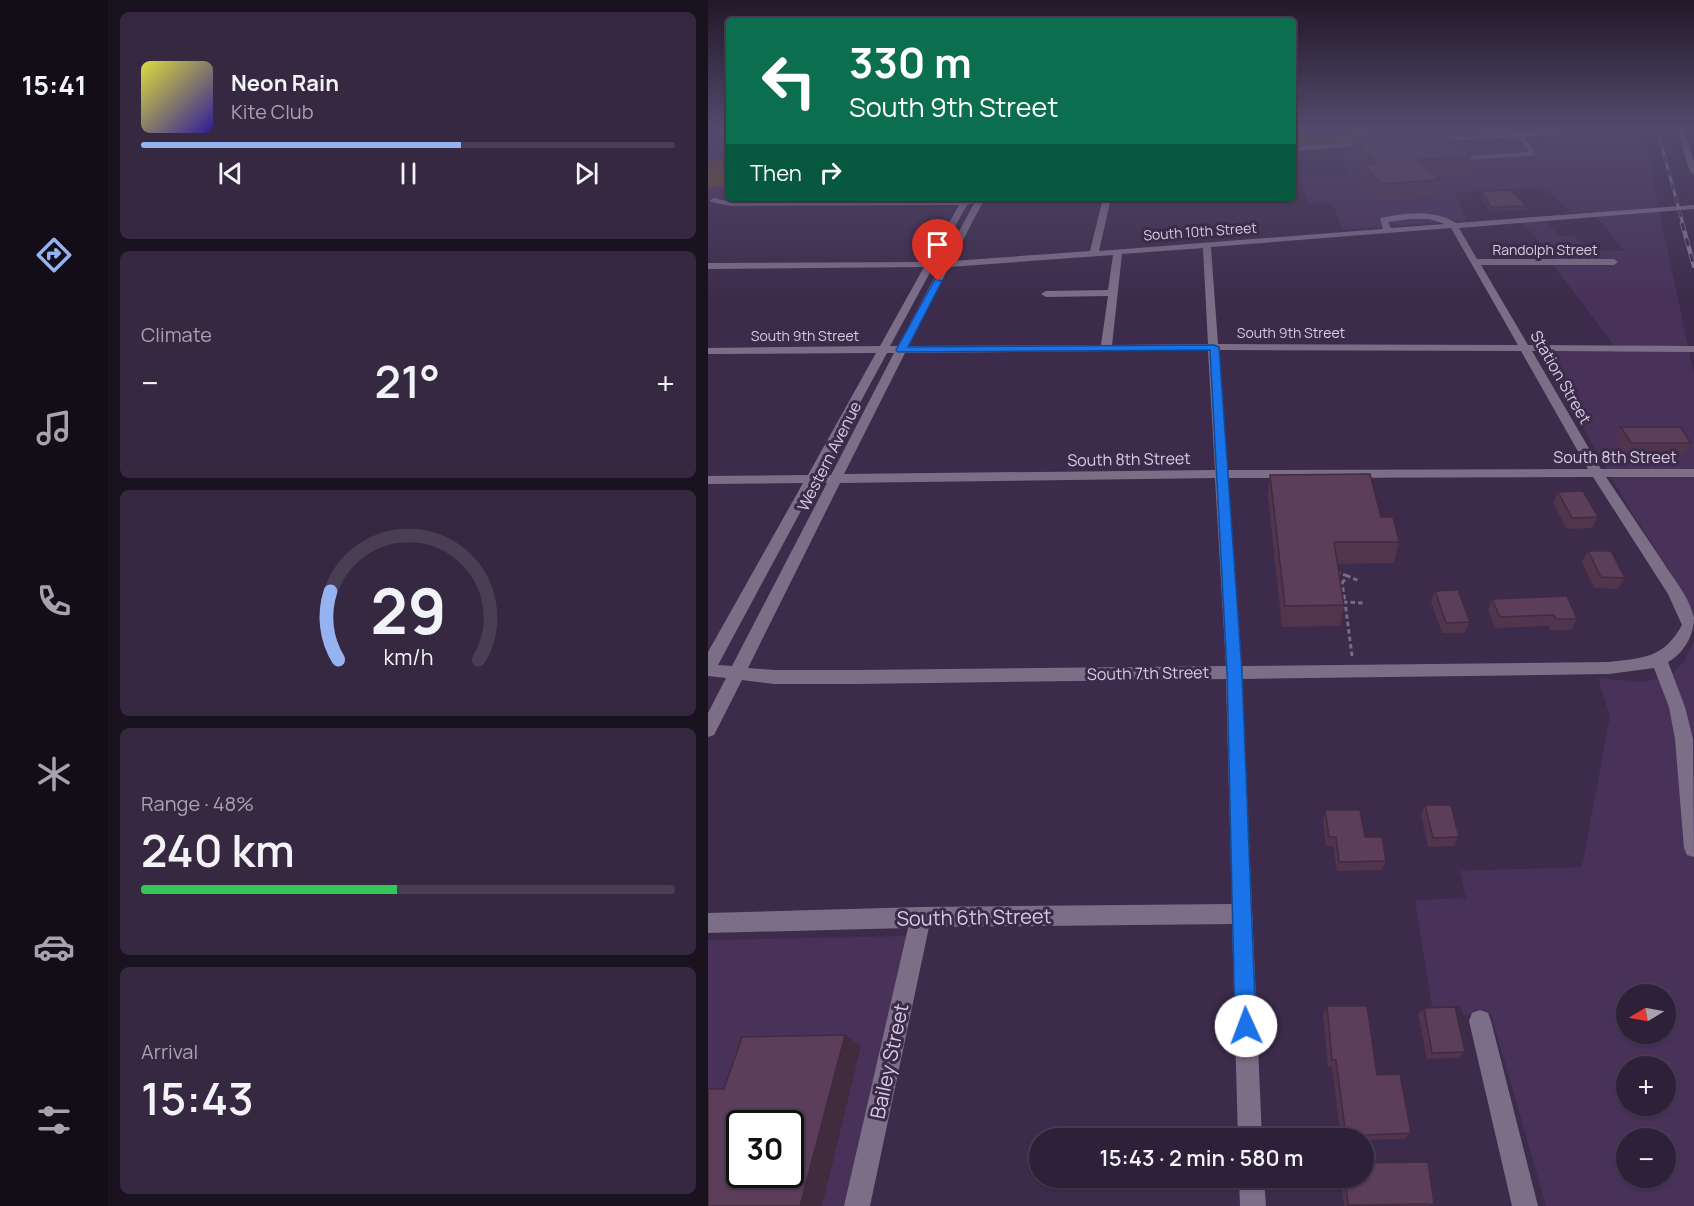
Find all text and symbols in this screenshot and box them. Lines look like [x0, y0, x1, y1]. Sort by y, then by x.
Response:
text: 330 m [849, 33, 972, 91]
icon: left [750, 42, 828, 120]
text: 15:41 [21, 66, 87, 103]
text: Neon Rain [231, 68, 339, 98]
text: South 9th Street [849, 88, 1058, 125]
text: Kite Club [231, 98, 314, 125]
icon: right [814, 156, 847, 189]
icon: previous [214, 157, 247, 190]
icon: pause [392, 157, 425, 190]
icon: next [570, 157, 603, 190]
text: Then [750, 158, 802, 188]
street label: South 10th Street [1143, 218, 1258, 244]
pin [912, 219, 963, 281]
icon: arrive [921, 228, 954, 261]
icon: directions [33, 234, 75, 276]
street label: Randolph Street [1492, 240, 1598, 259]
text: Climate [141, 321, 212, 348]
street label: South 9th Street [1237, 323, 1346, 342]
street label: South 9th Street [751, 326, 860, 345]
street label: Station Street [1525, 326, 1597, 428]
text: 21° [375, 350, 440, 412]
text: − [141, 360, 159, 405]
text: + [656, 360, 675, 405]
street label: Western Avenue [792, 397, 866, 515]
icon: music [33, 407, 75, 449]
street label: South 8th Street [1553, 446, 1677, 468]
street label: South 8th Street [1067, 447, 1191, 471]
text: 29 [370, 567, 446, 653]
icon: phone [33, 580, 75, 622]
text: km/h [383, 642, 433, 671]
street label: South 7th Street [1087, 661, 1209, 685]
icon: climate [33, 753, 75, 795]
text: Range · 48% [141, 790, 254, 817]
text: 240 km [141, 819, 295, 881]
street label: South 6th Street [896, 902, 1052, 932]
icon: car [33, 926, 75, 968]
north arrow [1616, 984, 1676, 1044]
map controls [1616, 984, 1676, 1188]
position arrow [1214, 994, 1278, 1058]
street label: Bailey Street [864, 1001, 914, 1121]
text: Arrival [141, 1038, 198, 1065]
button: + [1616, 1056, 1676, 1116]
text: 15:43 [141, 1067, 254, 1129]
icon: filters [33, 1099, 75, 1141]
speed limit sign: 30 [726, 1110, 804, 1188]
button: − [1616, 1128, 1676, 1188]
text: 15:43 · 2 min · 580 m [1100, 1143, 1304, 1173]

